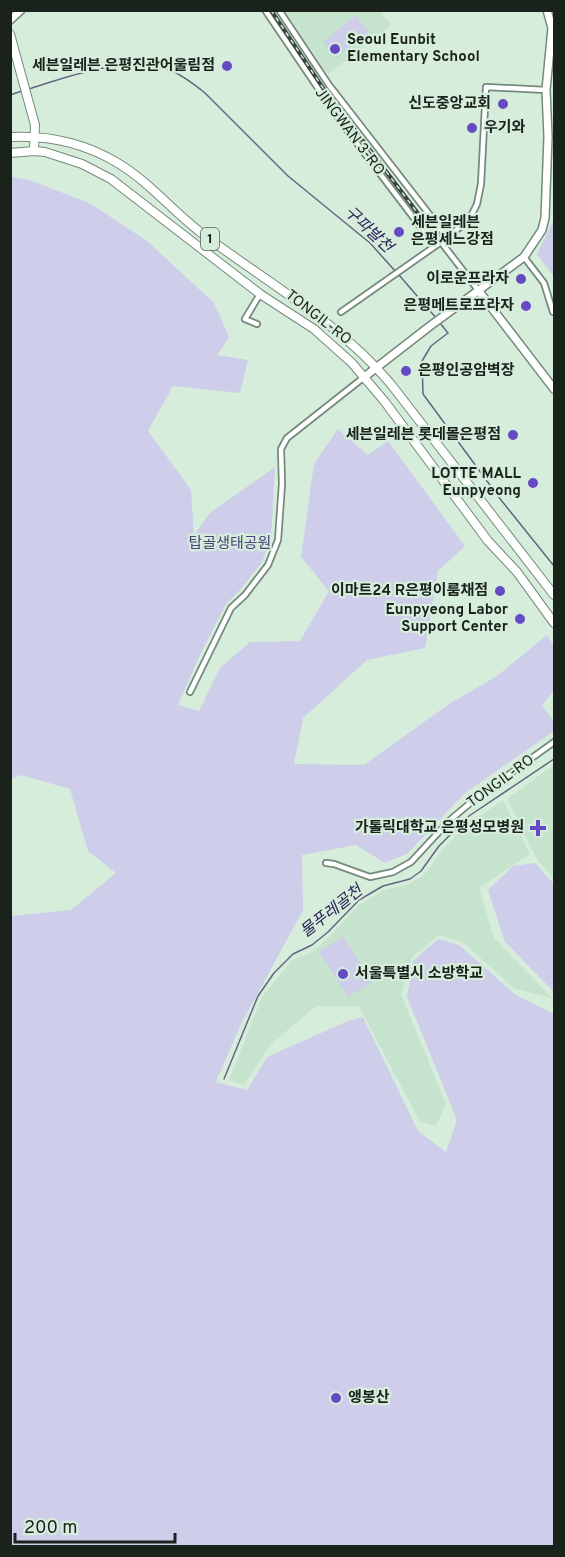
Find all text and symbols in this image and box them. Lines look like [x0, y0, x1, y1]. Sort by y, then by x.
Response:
place label: Seoul Eunbit Elementary School [347, 31, 480, 67]
marker: Seoul Eunbit Elementary School [328, 42, 342, 56]
place label: 세븐일레븐 은평진관어울림점 [32, 57, 215, 76]
marker: 세븐일레븐 은평진관어울림점 [220, 59, 234, 73]
street label: JINGWAN 3-RO [310, 84, 388, 180]
place label: 신도중앙교회 [408, 95, 491, 114]
marker: 신도중앙교회 [496, 97, 510, 111]
place label: 우기와 [484, 119, 526, 138]
marker: 우기와 [465, 121, 479, 135]
water label: 구파발천 [340, 203, 398, 259]
place label: 세븐일레븐 은평세느강점 [411, 214, 494, 250]
marker: 세븐일레븐 은평세느강점 [392, 225, 406, 239]
road number: 1 [201, 228, 219, 250]
place label: 이로운프라자 [426, 270, 509, 289]
marker: 이로운프라자 [514, 272, 528, 286]
street label: TONGIL-RO [281, 286, 355, 350]
place label: 은평메트로프라자 [404, 297, 514, 316]
marker: 은평메트로프라자 [519, 299, 533, 313]
place label: 은평인공암벽장 [418, 362, 515, 381]
marker: 은평인공암벽장 [399, 364, 413, 378]
place label: 세븐일레븐 롯데몰은평점 [345, 426, 501, 445]
marker: 세븐일레븐 롯데몰은평점 [506, 428, 520, 442]
place label: LOTTE MALL Eunpyeong [431, 465, 522, 501]
marker: LOTTE MALL Eunpyeong [526, 476, 540, 490]
park label: 탑골생태공원 [189, 535, 271, 554]
place label: 이마트24 R은평이룸채점 [331, 582, 488, 601]
marker: 이마트24 R은평이룸채점 [493, 584, 507, 598]
place label: Eunpyeong Labor Support Center [385, 601, 509, 637]
marker: Eunpyeong Labor Support Center [513, 612, 527, 626]
street label: TONGIL-RO [463, 751, 539, 813]
place label: 가톨릭대학교 은평성모병원 [355, 818, 524, 838]
marker: 가톨릭대학교 은평성모병원 [529, 819, 547, 837]
water label: 물푸레골천 [297, 880, 369, 943]
place label: 서울특별시 소방학교 [355, 964, 483, 984]
marker: 서울특별시 소방학교 [336, 967, 350, 981]
place label: 앵봉산 [348, 1389, 390, 1408]
marker: 앵봉산 [329, 1391, 343, 1405]
scale bar [15, 1506, 176, 1544]
text: 200 m [24, 1517, 77, 1540]

